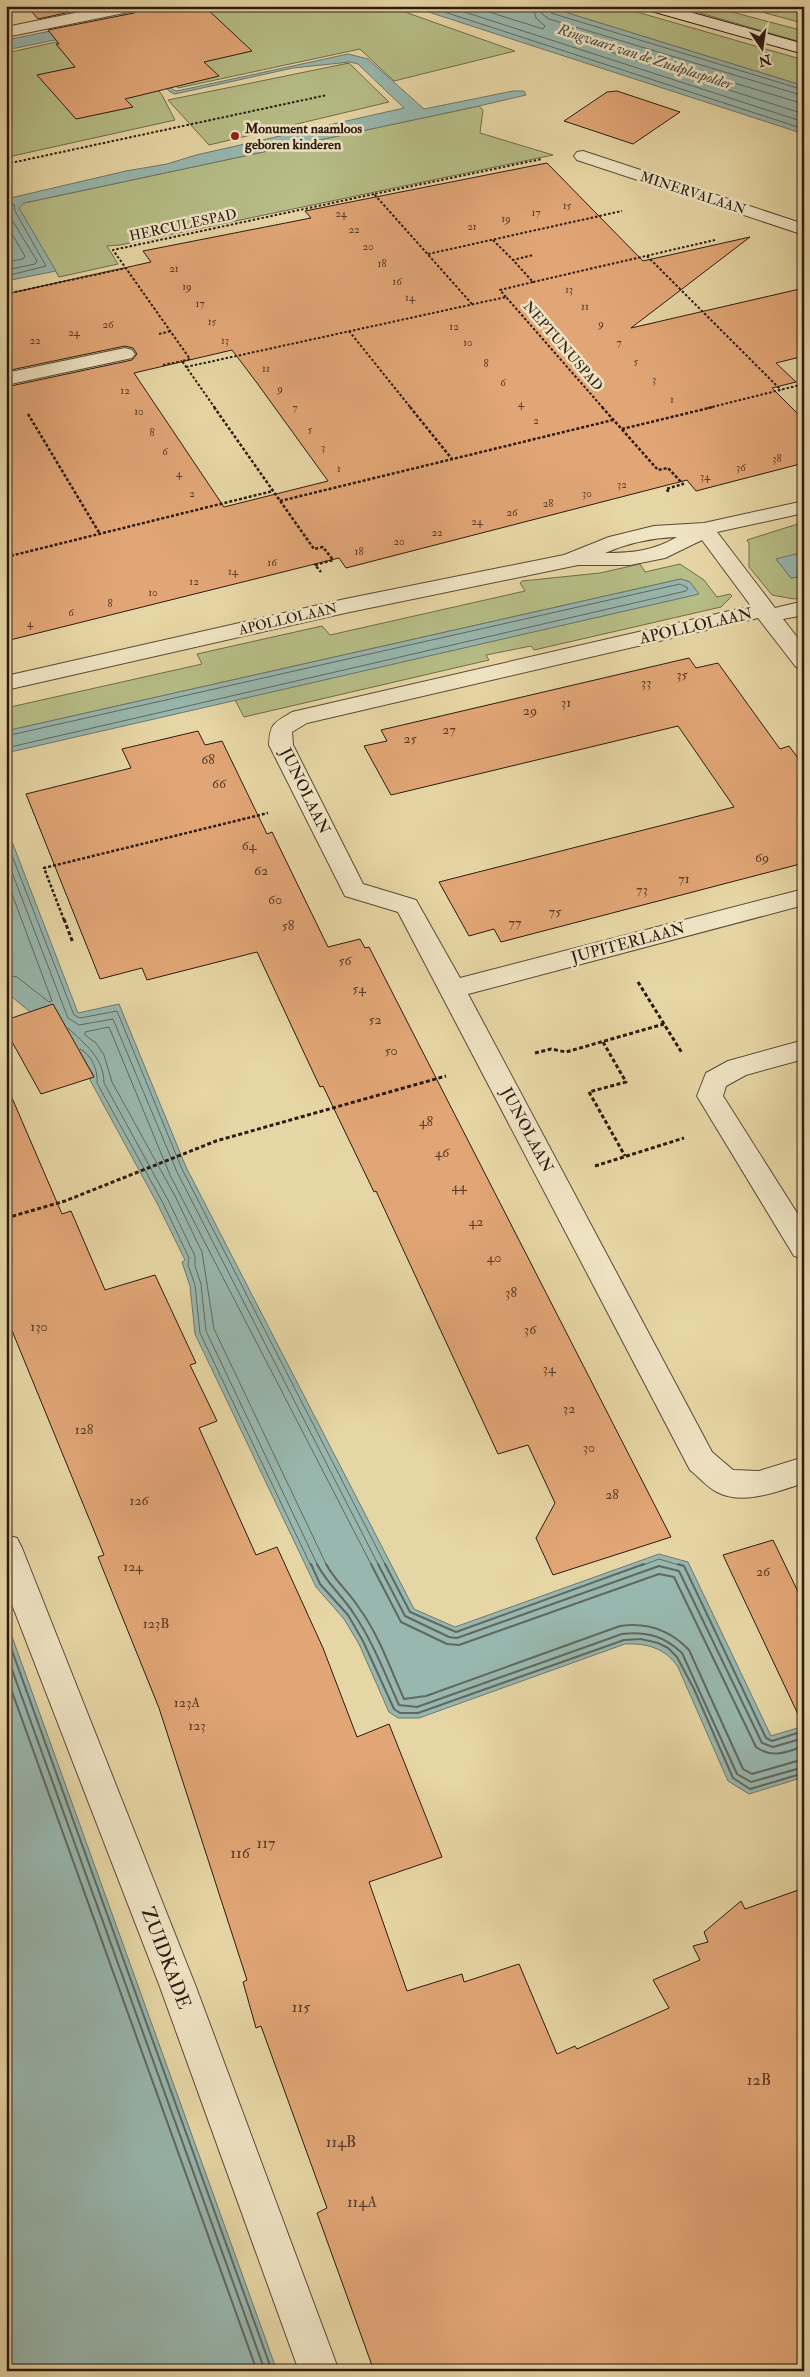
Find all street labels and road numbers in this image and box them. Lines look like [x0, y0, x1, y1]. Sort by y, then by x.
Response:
street label: MINERVALAAN [638, 168, 748, 218]
street label: HERCULESPAD [128, 205, 238, 245]
street label: NEPTUNUSPAD [519, 298, 607, 394]
street label: APOLLOLAAN [236, 599, 339, 639]
street label: APOLLOLAAN [637, 603, 755, 649]
street label: JUNOLAAN [274, 744, 335, 838]
street label: JUPITERLAAN [568, 918, 688, 969]
street label: JUNOLAAN [495, 1083, 558, 1177]
street label: ZUIDKADE [136, 1904, 197, 2013]

